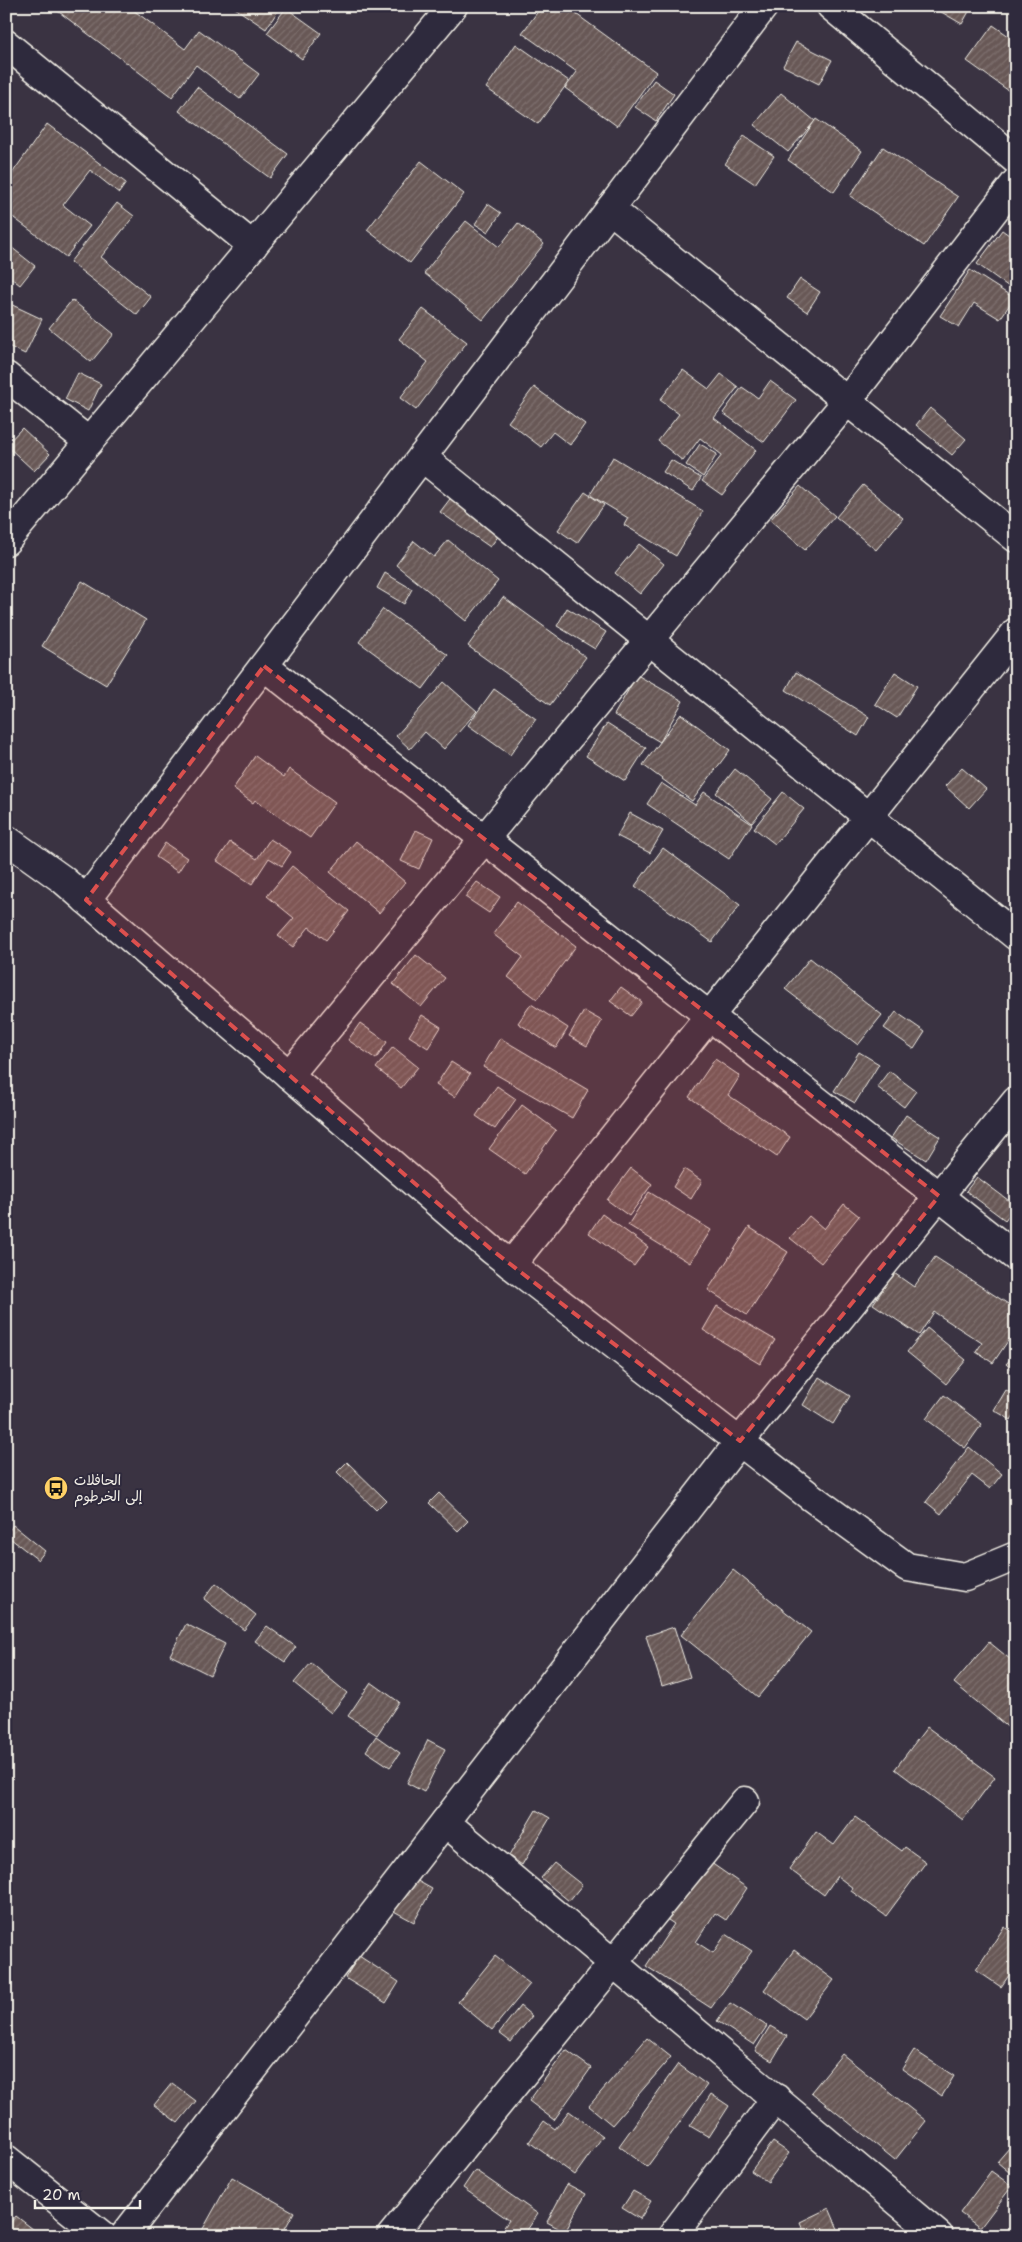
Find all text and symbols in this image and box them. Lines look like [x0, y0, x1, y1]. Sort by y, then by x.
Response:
place label: الحافلات إلى الخرطوم [74, 1471, 143, 1507]
bus stop icon: الحافلات إلى الخرطوم [43, 1475, 69, 1501]
scale bar [35, 2177, 140, 2209]
text: 20 m [42, 2185, 81, 2205]

